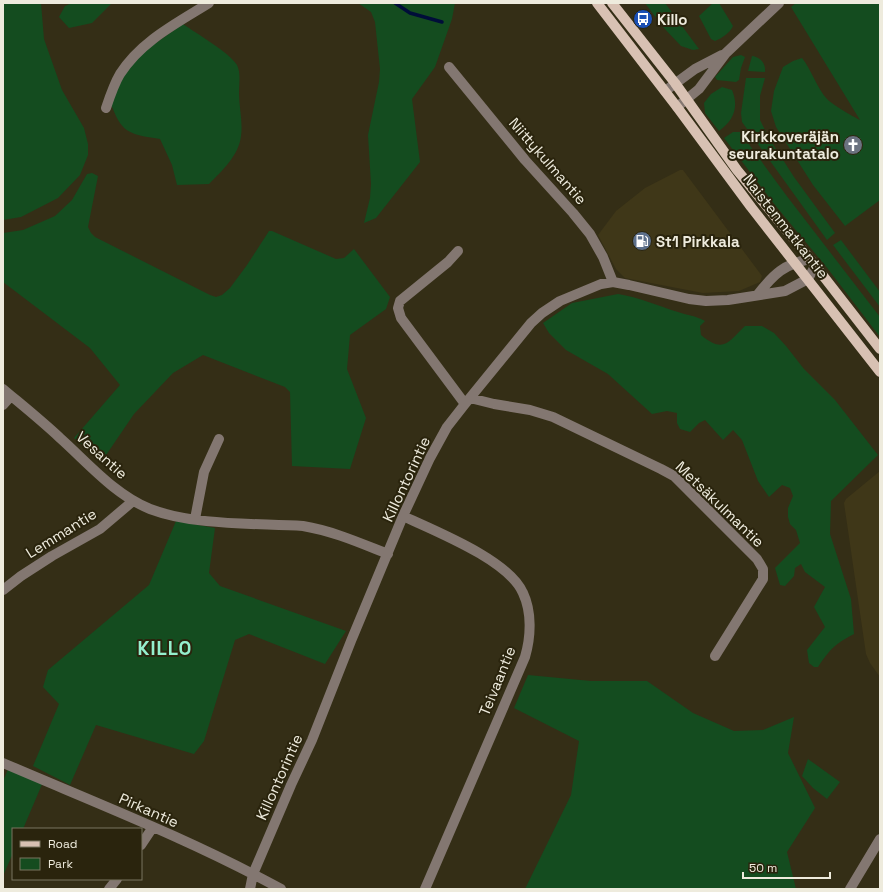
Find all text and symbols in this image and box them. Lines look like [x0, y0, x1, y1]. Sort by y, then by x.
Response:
bus stop icon: Killo [632, 8, 654, 30]
place label: Killo [657, 10, 688, 29]
street label: Niittykulmantie [505, 114, 591, 208]
place label: Kirkkoveräjän seurakuntatalo [728, 127, 839, 163]
church icon: Kirkkoveräjän seurakuntatalo [842, 134, 864, 156]
street label: Naistenmatkantie [739, 170, 833, 282]
fuel station icon: St1 Pirkkala [631, 230, 653, 252]
place label: St1 Pirkkala [656, 232, 740, 251]
street label: Vesantie [72, 427, 132, 483]
street label: Killontorintie [378, 433, 434, 525]
street label: Metsäkulmantie [672, 457, 768, 551]
street label: Lemmantie [22, 504, 100, 562]
district label: KILLO [138, 636, 192, 661]
street label: Teivaantie [474, 643, 520, 719]
street label: Killontorintie [252, 731, 306, 823]
street label: Pirkantie [116, 788, 182, 832]
legend [12, 828, 142, 880]
text: Road [48, 836, 77, 852]
scale bar [743, 854, 830, 880]
text: Park [48, 856, 73, 872]
text: 50 m [749, 860, 777, 876]

